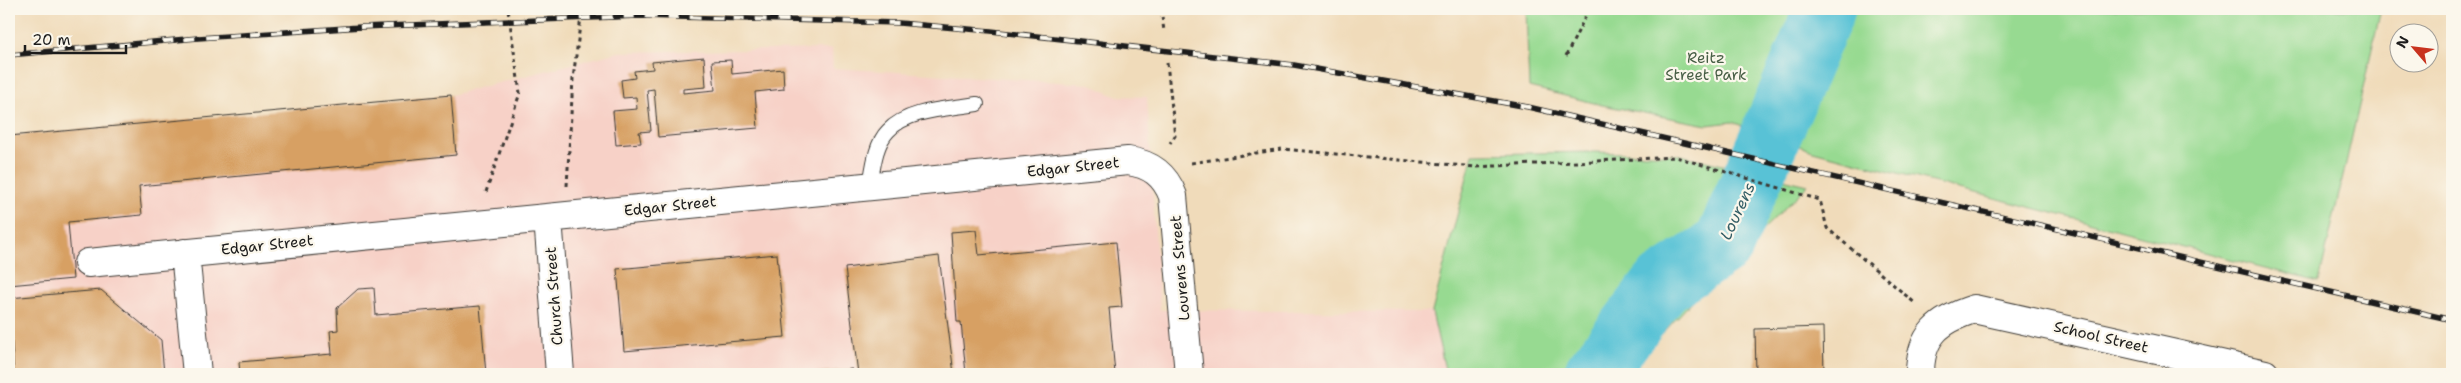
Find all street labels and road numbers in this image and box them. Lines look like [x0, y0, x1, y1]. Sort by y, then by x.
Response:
street label: Edgar Street [1026, 152, 1120, 182]
street label: Edgar Street [623, 191, 717, 221]
street label: Lourens Street [1165, 214, 1195, 322]
street label: Edgar Street [220, 230, 314, 260]
street label: Church Street [541, 246, 567, 346]
street label: School Street [2052, 316, 2150, 358]

